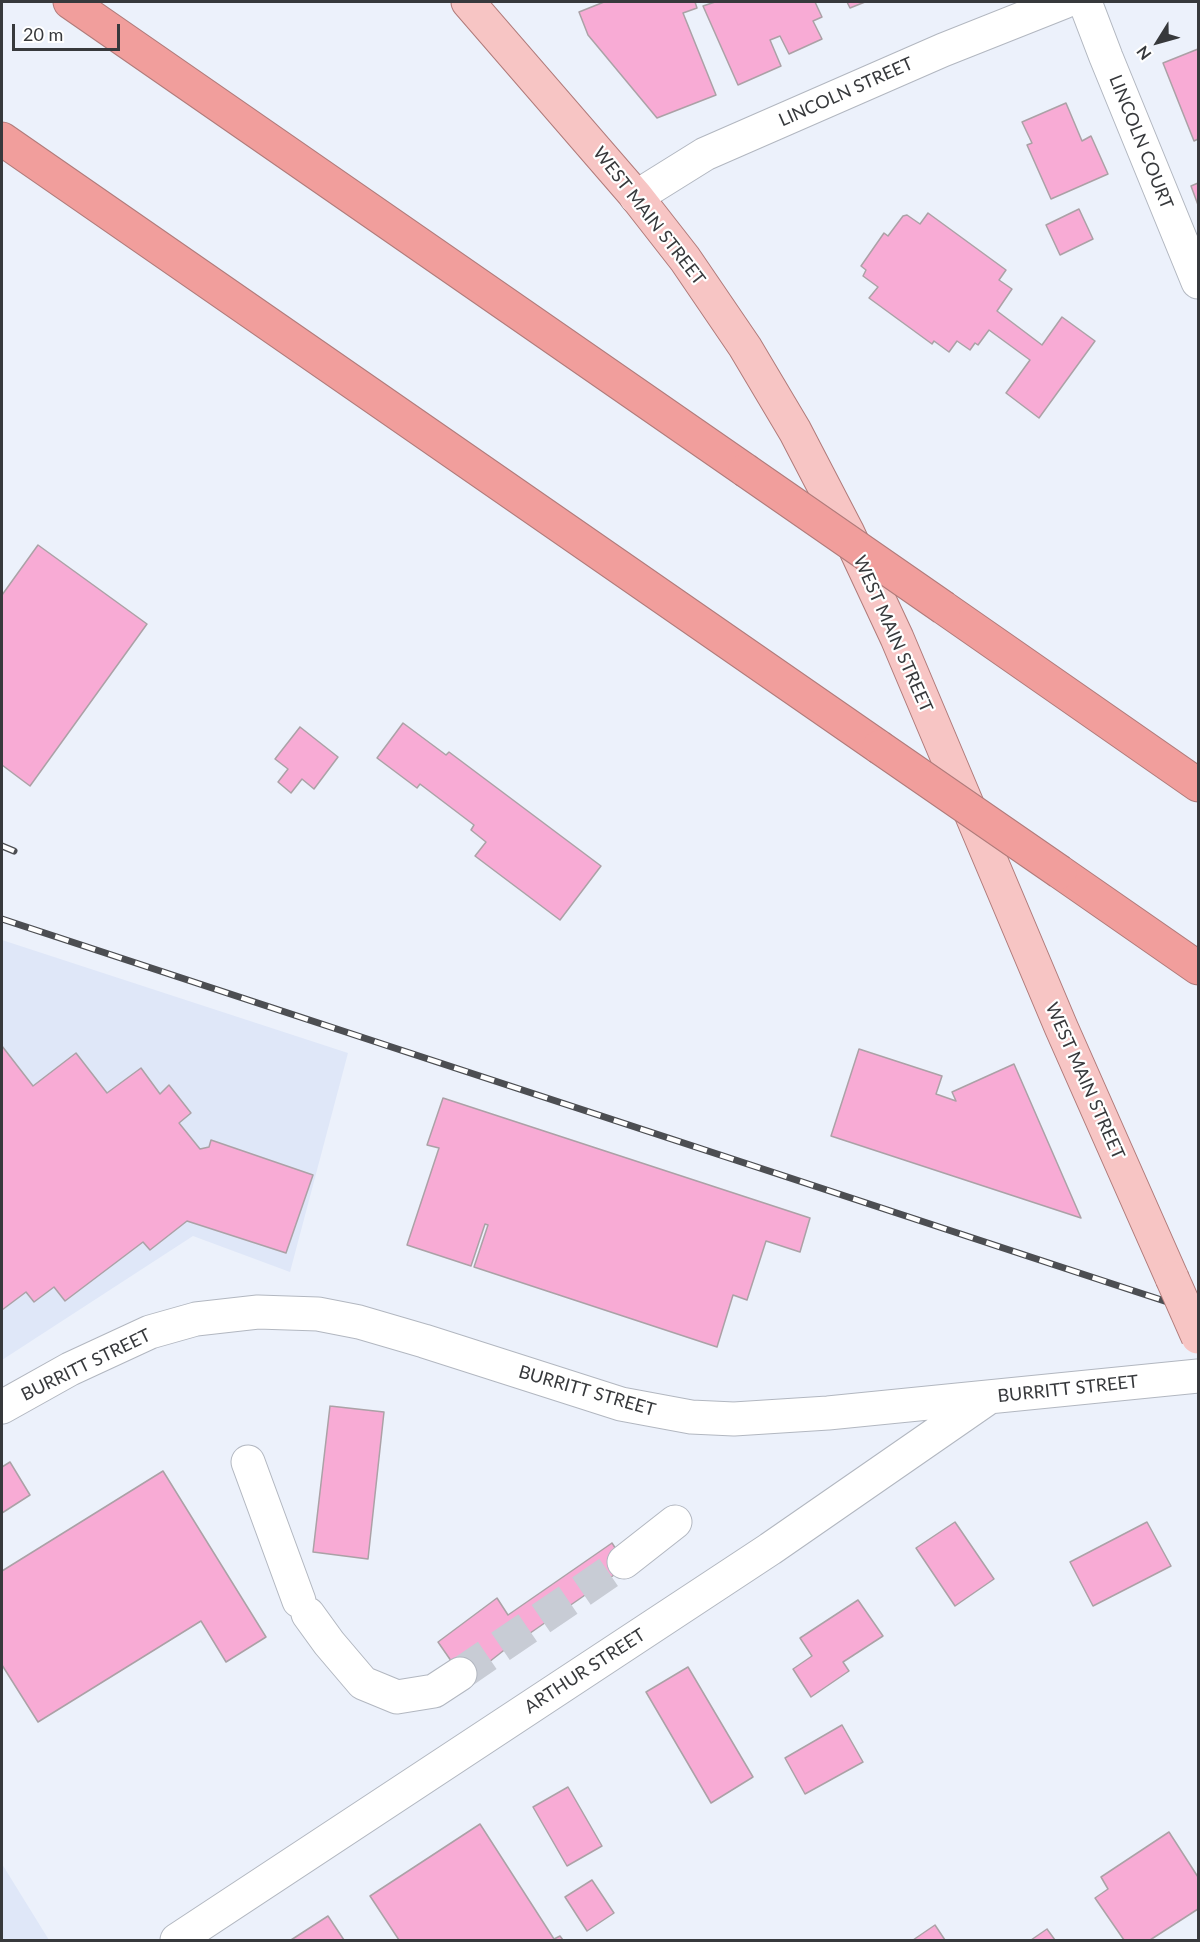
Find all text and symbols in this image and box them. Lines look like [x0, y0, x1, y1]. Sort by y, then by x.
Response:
scale bar [15, 12, 123, 50]
north arrow [1128, 12, 1188, 72]
text: 20 m [23, 23, 63, 45]
text: N [1132, 42, 1155, 64]
street label: LINCOLN STREET [775, 53, 917, 131]
street label: LINCOLN COURT [1104, 72, 1178, 212]
street label: WEST MAIN STREET [588, 143, 710, 289]
street label: WEST MAIN STREET [849, 552, 937, 716]
street label: WEST MAIN STREET [1041, 999, 1129, 1163]
street label: BURRITT STREET [18, 1324, 154, 1406]
street label: BURRITT STREET [516, 1361, 658, 1421]
street label: BURRITT STREET [997, 1371, 1139, 1407]
street label: ARTHUR STREET [521, 1624, 649, 1718]

